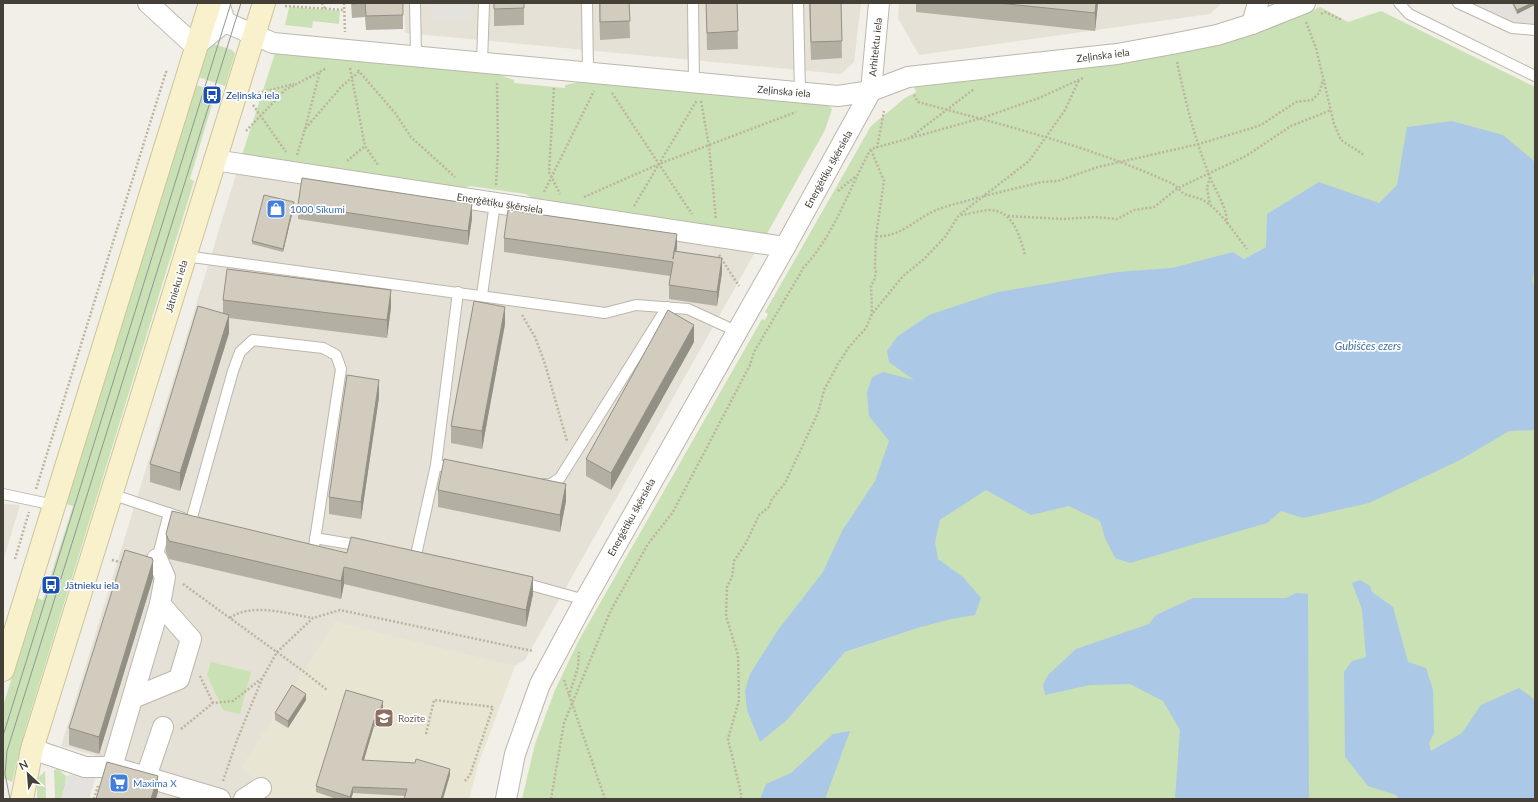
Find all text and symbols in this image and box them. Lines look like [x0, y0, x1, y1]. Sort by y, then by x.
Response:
street label: Arhitektu iela [866, 17, 884, 77]
street label: Zeļinska iela [1076, 46, 1130, 64]
street label: Zeļinska iela [757, 83, 811, 99]
bus stop icon: Zeļinska iela [201, 84, 223, 106]
place label: Zeļinska iela [226, 89, 279, 101]
street label: Enerģētiķu šķērsiela [802, 128, 854, 210]
street label: Enerģētiķu šķērsiela [456, 190, 544, 216]
shop icon: 1000 Sīkumi [265, 198, 287, 220]
place label: 1000 Sīkumi [290, 203, 345, 215]
street label: Jātnieku iela [162, 258, 190, 314]
water label: Gubiščes ezers [1335, 339, 1402, 352]
street label: Enerģētiķu šķērsiela [605, 476, 657, 558]
bus stop icon: Jātnieku iela [40, 574, 62, 596]
place label: Jātnieku iela [65, 579, 119, 591]
school or university icon: Rozīte [373, 707, 395, 729]
place label: Rozīte [398, 712, 425, 724]
north arrow [8, 754, 48, 794]
text: N [17, 757, 30, 772]
supermarket icon: Maxima X [108, 772, 130, 794]
place label: Maxima X [133, 777, 177, 789]

